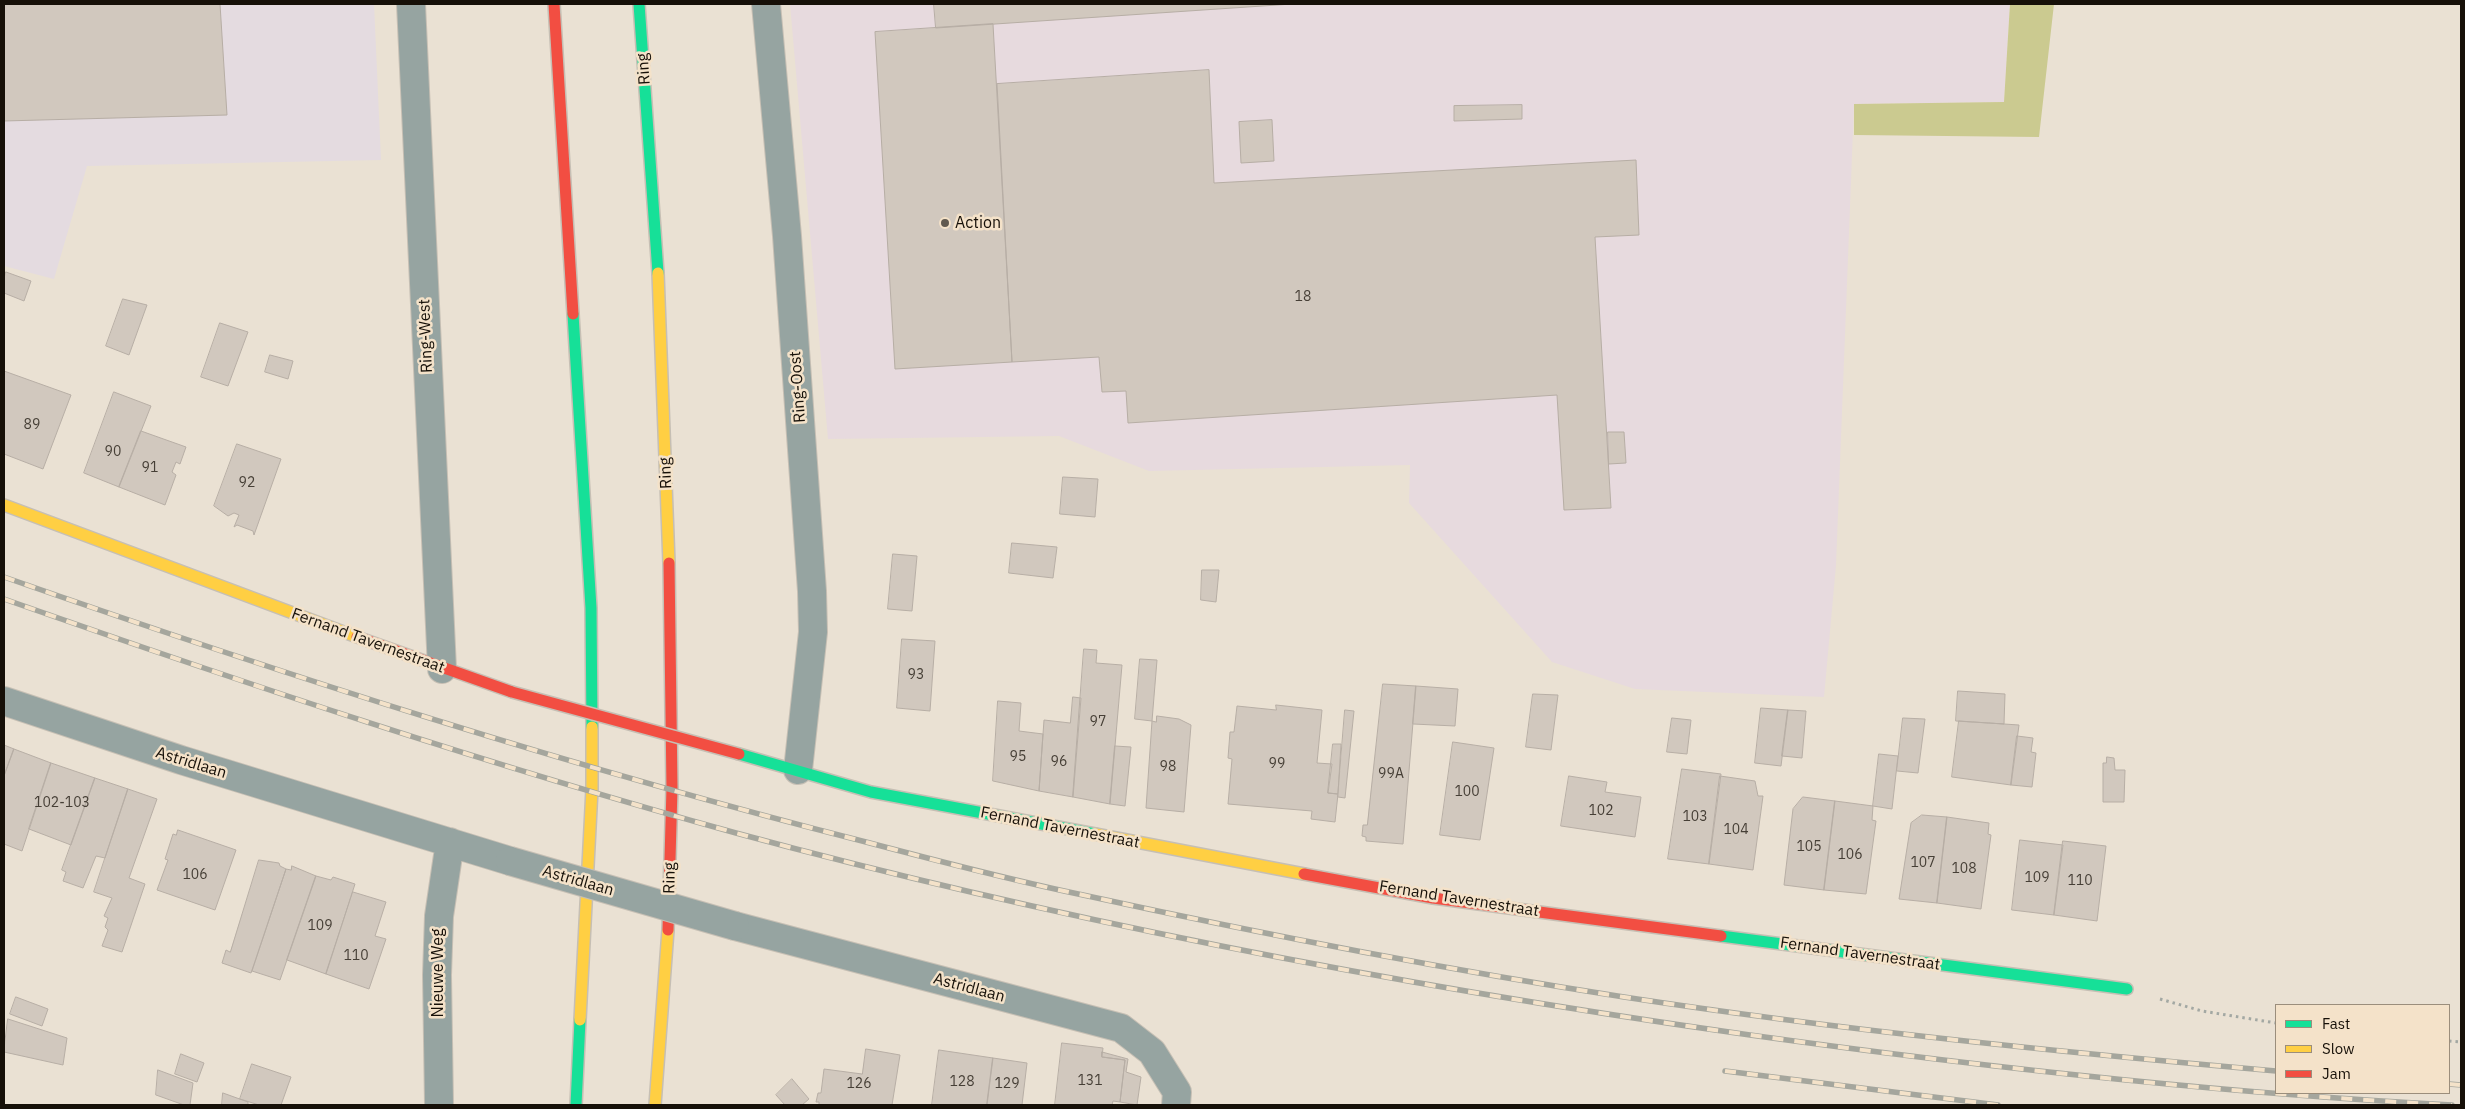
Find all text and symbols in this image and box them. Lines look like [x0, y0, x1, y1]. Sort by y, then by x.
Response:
street label: Ring [633, 52, 655, 86]
place label: Action [955, 213, 1001, 233]
marker: Action [939, 217, 951, 229]
house number: 18 [1295, 289, 1311, 305]
street label: Ring-West [415, 299, 437, 373]
street label: Ring-Oost [786, 350, 810, 424]
house number: 89 [24, 417, 40, 433]
house number: 90 [105, 444, 121, 460]
street label: Ring [656, 457, 676, 489]
house number: 91 [142, 460, 158, 476]
house number: 92 [239, 475, 255, 491]
street label: Fernand Tavernestraat [289, 604, 447, 678]
house number: 93 [908, 667, 924, 683]
house number: 97 [1090, 714, 1106, 730]
street label: Astridlaan [153, 743, 229, 783]
house number: 95 [1010, 749, 1026, 765]
house number: 96 [1051, 754, 1067, 770]
house number: 99 [1269, 756, 1285, 772]
house number: 98 [1160, 759, 1176, 775]
house number: 99A [1378, 766, 1404, 782]
house number: 100 [1454, 784, 1480, 800]
house number: 102-103 [34, 795, 90, 811]
street label: Fernand Tavernestraat [979, 803, 1141, 853]
house number: 102 [1588, 803, 1614, 819]
house number: 103 [1682, 809, 1708, 825]
house number: 104 [1723, 822, 1749, 838]
house number: 105 [1796, 839, 1822, 855]
house number: 106 [1837, 847, 1863, 863]
house number: 107 [1910, 855, 1936, 871]
house number: 108 [1951, 861, 1977, 877]
street label: Astridlaan [540, 862, 616, 900]
street label: Ring [660, 862, 680, 894]
house number: 106 [182, 867, 208, 883]
house number: 109 [2024, 870, 2050, 886]
house number: 110 [2067, 873, 2093, 889]
street label: Fernand Tavernestraat [1378, 877, 1540, 921]
house number: 109 [307, 918, 333, 934]
street label: Nieuwe Weg [428, 928, 448, 1018]
street label: Fernand Tavernestraat [1779, 933, 1941, 975]
house number: 110 [343, 948, 369, 964]
street label: Astridlaan [931, 969, 1007, 1007]
legend [2275, 1004, 2450, 1094]
text: Fast [2322, 1014, 2350, 1033]
text: Slow [2322, 1039, 2355, 1058]
text: Jam [2322, 1064, 2351, 1083]
house number: 131 [1077, 1073, 1103, 1089]
house number: 128 [949, 1074, 975, 1090]
house number: 126 [846, 1076, 872, 1092]
house number: 129 [994, 1076, 1020, 1092]

